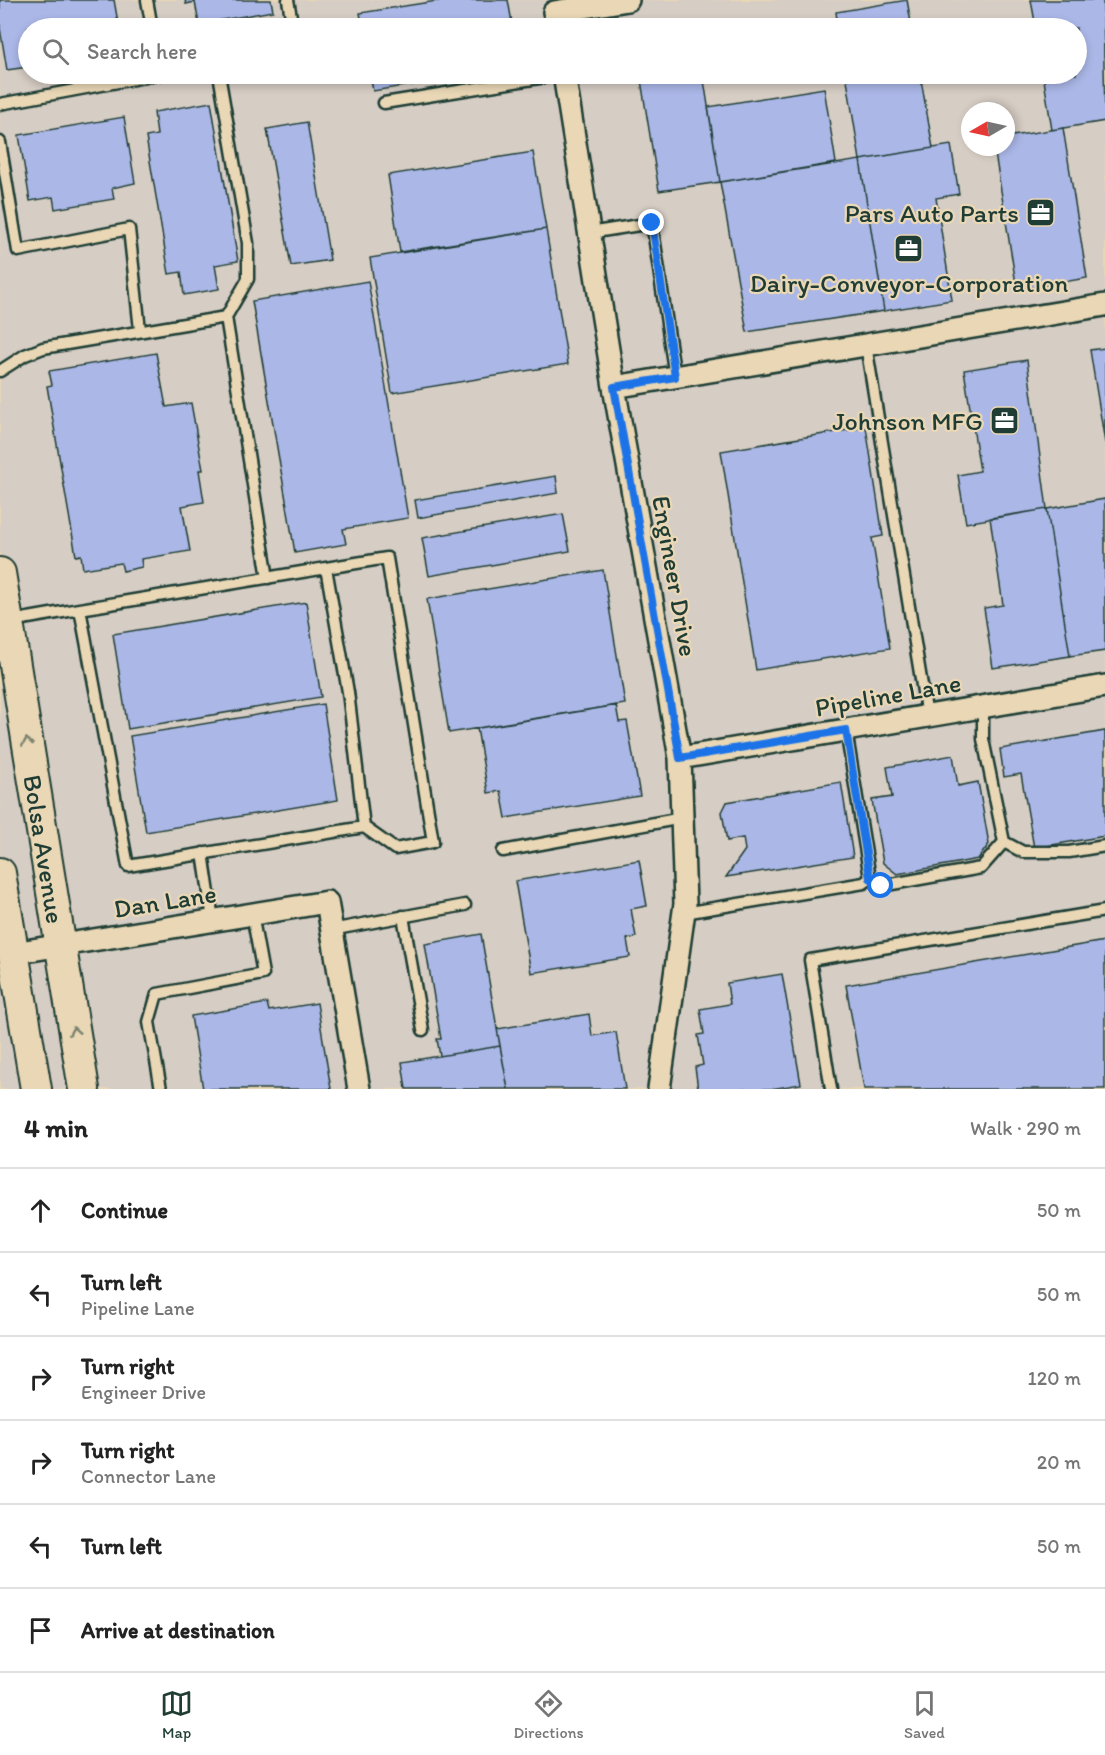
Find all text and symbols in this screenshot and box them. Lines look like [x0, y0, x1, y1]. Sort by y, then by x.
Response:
search box [18, 18, 1087, 84]
icon: search [39, 35, 72, 68]
text: Search here [87, 38, 197, 65]
north arrow [961, 102, 1015, 156]
place label: Pars Auto Parts [845, 197, 1019, 229]
office icon: Pars Auto Parts [1024, 197, 1056, 229]
route end [638, 209, 664, 235]
office icon: Dairy-Conveyor-Corporation [893, 233, 925, 265]
place label: Dairy-Conveyor-Corporation [750, 267, 1068, 299]
place label: Johnson MFG [832, 405, 983, 437]
office icon: Johnson MFG [988, 405, 1020, 437]
street label: Engineer Drive [645, 493, 705, 659]
street label: Pipeline Lane [812, 666, 964, 724]
one-way arrow [22, 738, 34, 747]
street label: Bolsa Avenue [16, 772, 72, 926]
route start [867, 872, 893, 898]
street label: Dan Lane [111, 877, 219, 925]
one-way arrow [69, 1027, 81, 1036]
text: 4 min [24, 1112, 88, 1144]
text: Walk · 290 m [970, 1116, 1081, 1140]
icon: ahead [24, 1194, 57, 1227]
text: Continue [81, 1197, 168, 1224]
text: 50 m [1037, 1198, 1081, 1222]
text: Turn left [81, 1269, 162, 1296]
icon: left [24, 1278, 57, 1311]
text: 50 m [1037, 1282, 1081, 1306]
text: Pipeline Lane [81, 1296, 195, 1320]
text: Turn right [81, 1353, 175, 1380]
icon: right [24, 1362, 57, 1395]
text: 120 m [1028, 1366, 1081, 1390]
text: Engineer Drive [81, 1380, 206, 1404]
text: Turn right [81, 1437, 175, 1464]
icon: right [24, 1446, 57, 1479]
text: 20 m [1037, 1450, 1081, 1474]
text: Connector Lane [81, 1464, 216, 1488]
icon: left [24, 1530, 57, 1563]
text: Turn left [81, 1533, 162, 1560]
text: 50 m [1037, 1534, 1081, 1558]
icon: arrive [24, 1614, 57, 1647]
text: Arrive at destination [81, 1617, 275, 1644]
tab: Map [160, 1687, 193, 1742]
tab: Directions [513, 1687, 584, 1742]
tab: Saved [904, 1687, 945, 1742]

